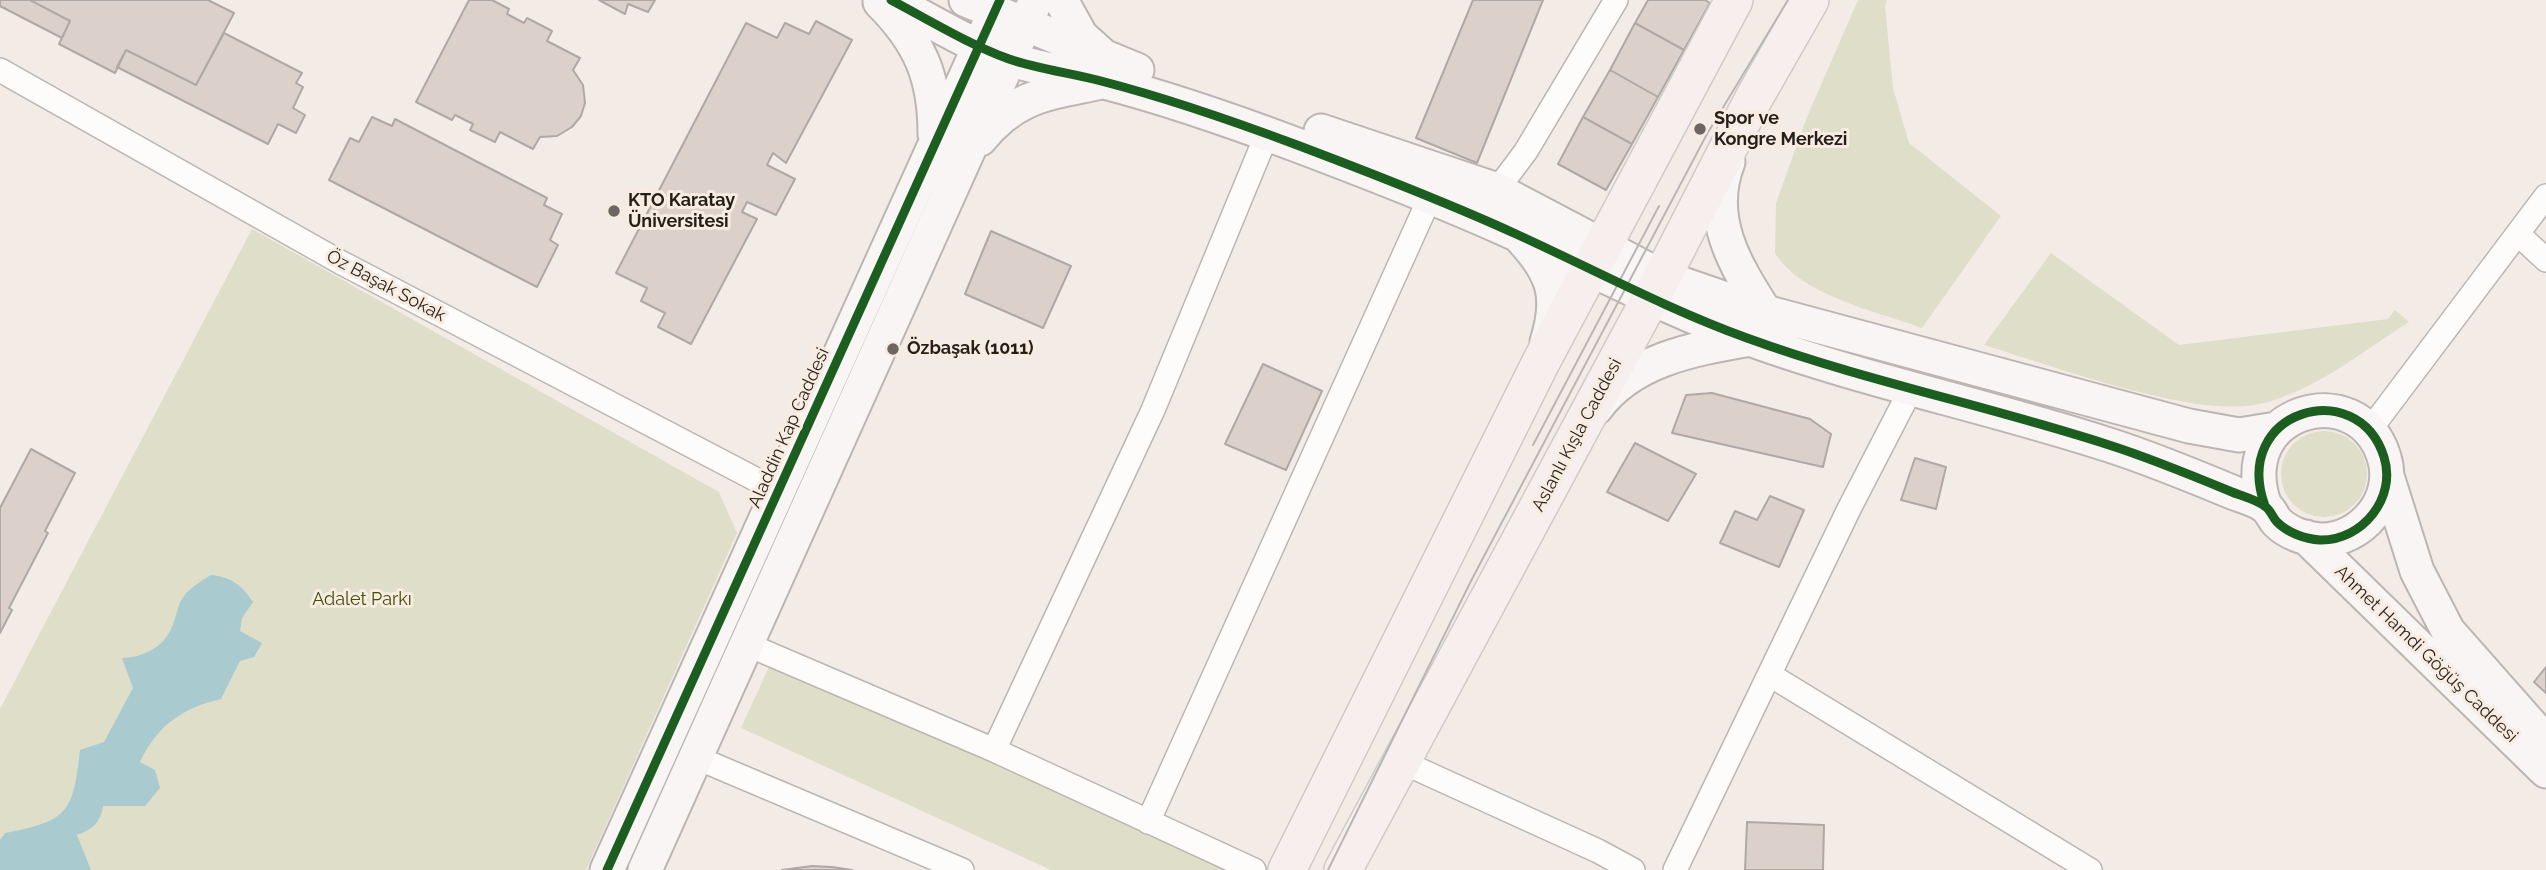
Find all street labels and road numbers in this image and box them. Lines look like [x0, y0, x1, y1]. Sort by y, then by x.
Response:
street label: Öz Başak Sokak [323, 246, 449, 326]
street label: Aladdin Kap Caddesi [744, 345, 834, 511]
street label: Aslanlı Kışla Caddesi [1527, 355, 1627, 515]
street label: Ahmet Hamdi Göğüş Caddesi [2330, 561, 2522, 747]

